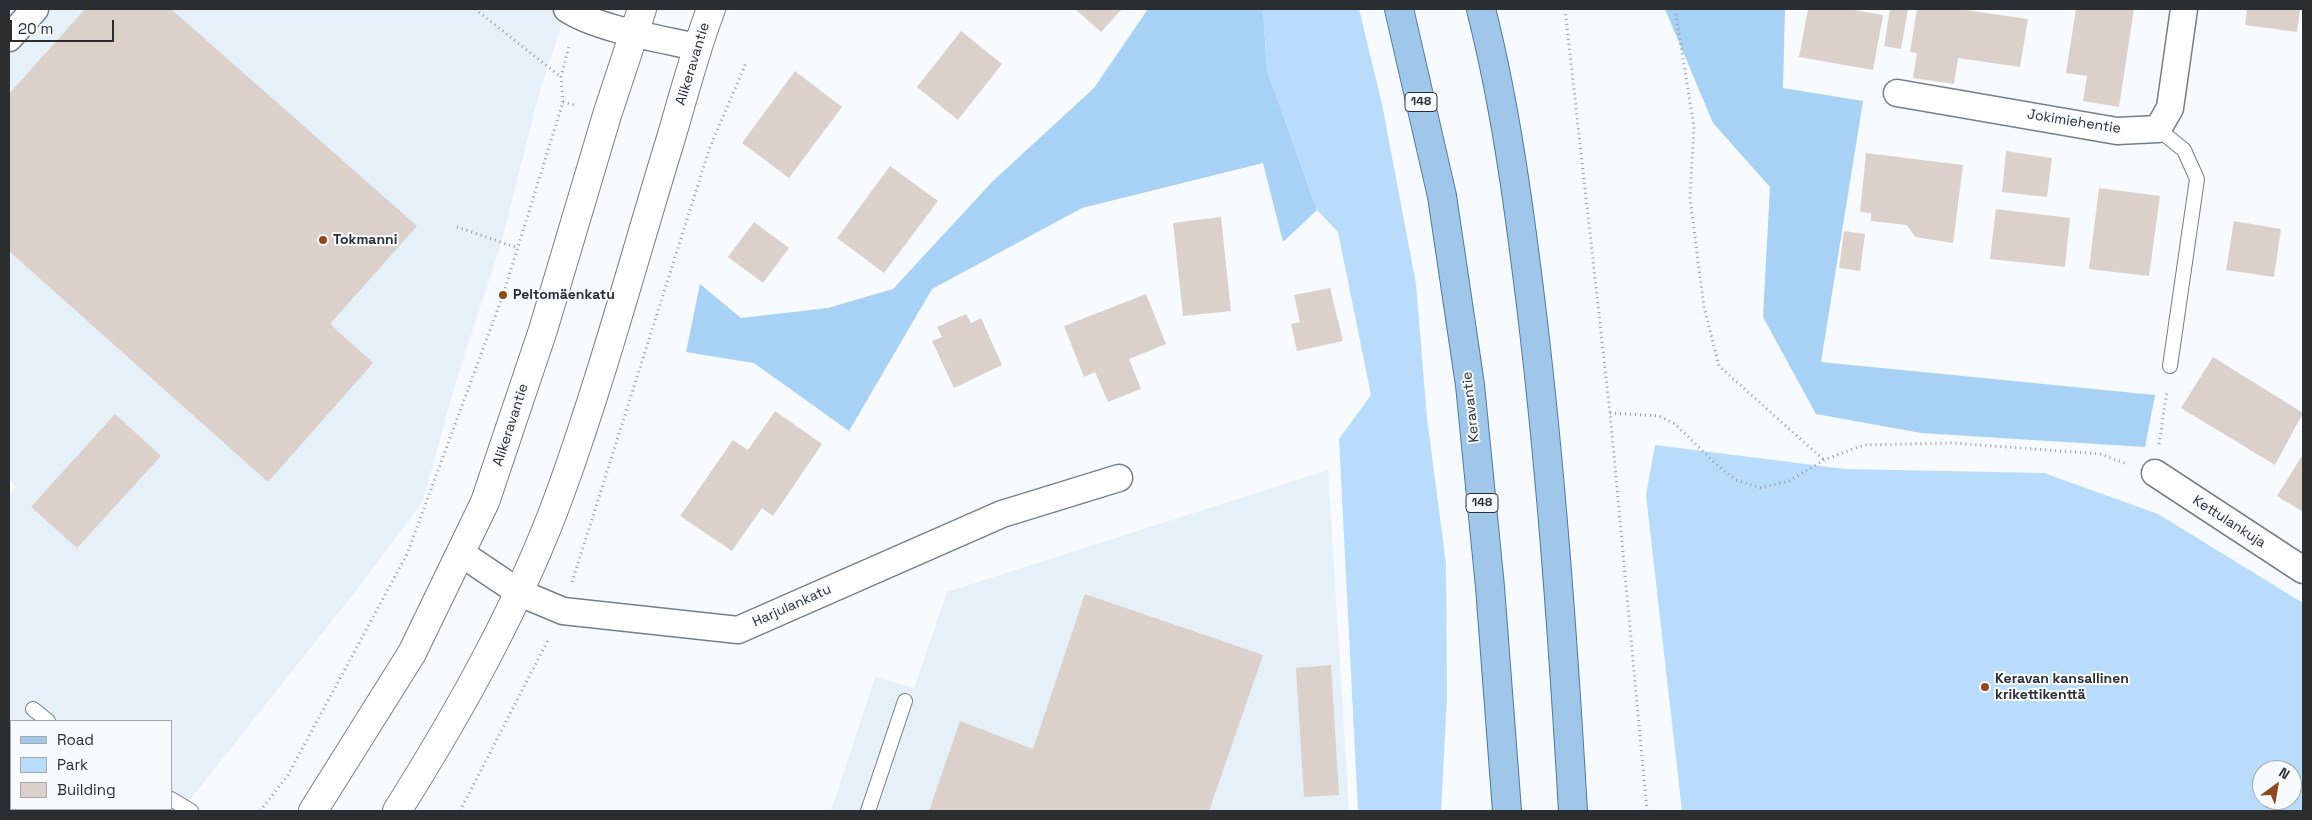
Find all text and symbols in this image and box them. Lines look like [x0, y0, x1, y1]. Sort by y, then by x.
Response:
scale bar [12, 10, 116, 42]
text: 20 m [18, 19, 53, 38]
street label: Alikeravantie [672, 21, 714, 107]
road number: 148 [1405, 92, 1437, 111]
street label: Jokimiehentie [2026, 106, 2122, 138]
place label: Tokmanni [333, 232, 397, 248]
marker: Tokmanni [317, 234, 329, 246]
place label: Peltomäenkatu [513, 287, 615, 303]
marker: Peltomäenkatu [497, 289, 509, 301]
street label: Keravantie [1459, 371, 1483, 443]
street label: Alikeravantie [490, 382, 532, 468]
street label: Kettulankuja [2189, 492, 2269, 552]
road number: 148 [1466, 493, 1498, 512]
street label: Harjulankatu [750, 581, 834, 631]
place label: Keravan kansallinen krikettikenttä [1995, 671, 2129, 704]
marker: Keravan kansallinen krikettikenttä [1979, 681, 1991, 693]
legend [10, 720, 172, 810]
text: Road [57, 730, 94, 749]
text: Park [57, 755, 88, 774]
north arrow [2252, 760, 2302, 810]
text: N [2276, 763, 2293, 783]
text: Building [57, 780, 116, 799]

